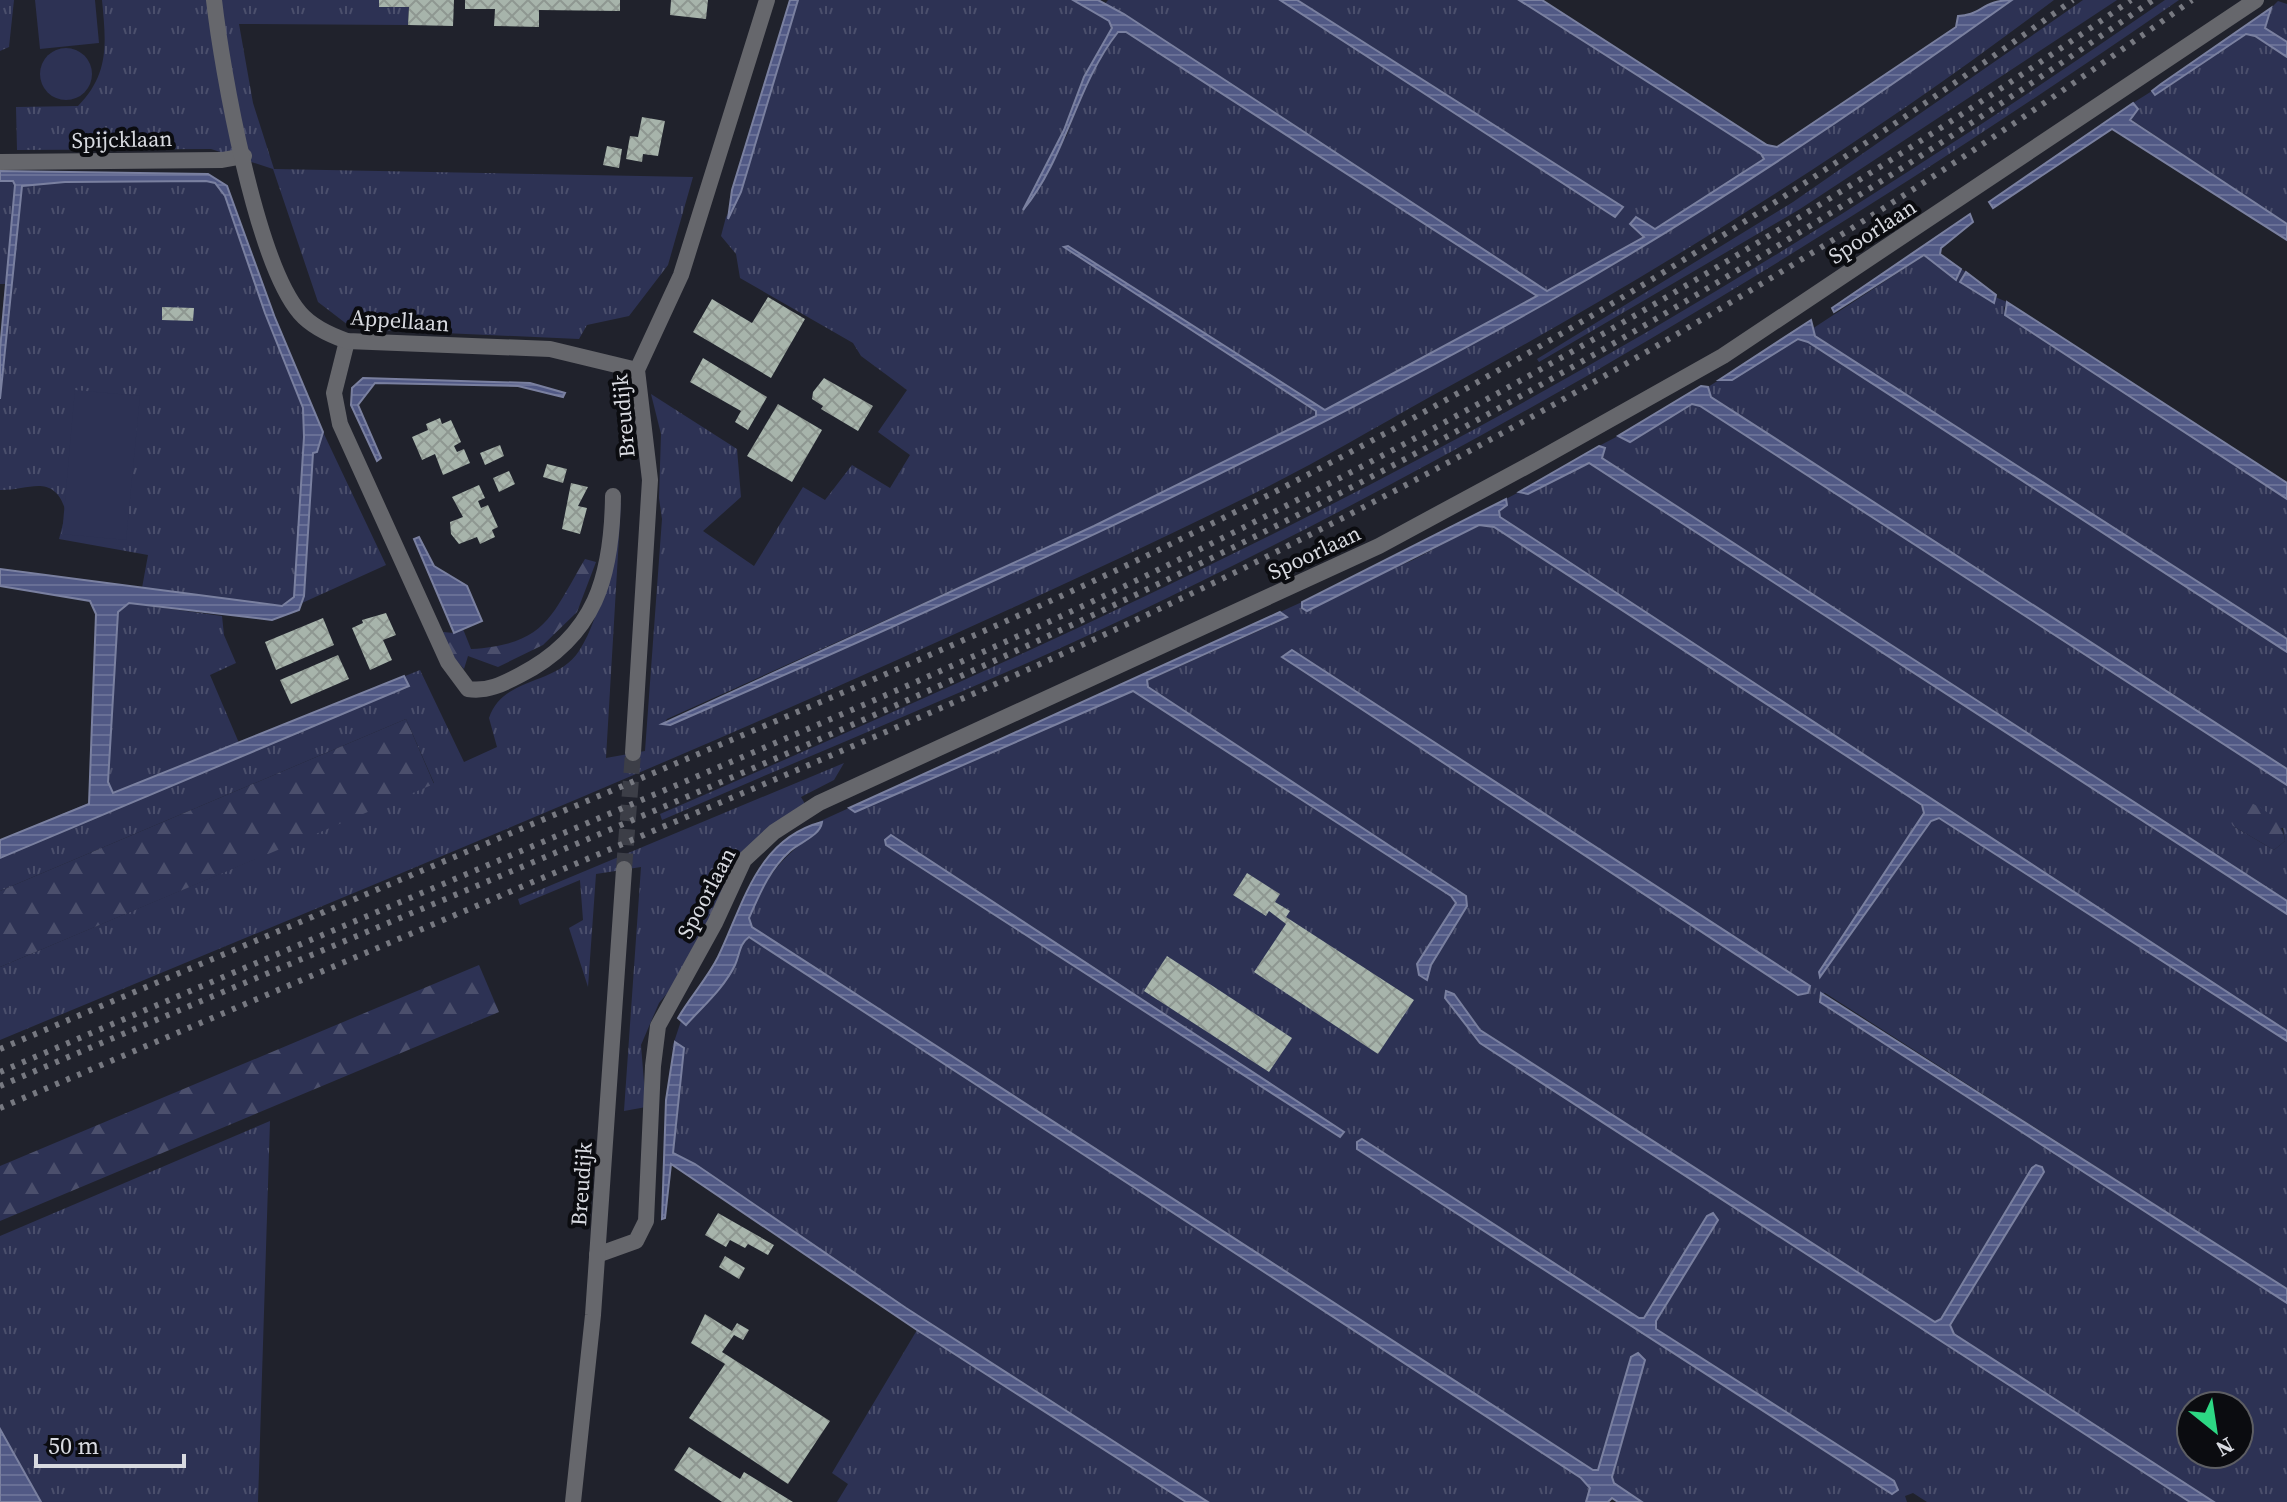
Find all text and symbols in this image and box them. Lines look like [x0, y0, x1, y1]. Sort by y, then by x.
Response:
street label: Spijcklaan [71, 123, 173, 155]
street label: Spoorlaan [1822, 191, 1922, 271]
street label: Appellaan [350, 302, 450, 338]
street label: Breudijk [604, 372, 642, 459]
street label: Spoorlaan [1263, 517, 1365, 587]
street label: Spoorlaan [670, 842, 742, 944]
street label: Breudijk [563, 1140, 599, 1227]
north arrow [2175, 1390, 2255, 1470]
scale bar [36, 1418, 184, 1468]
text: 50 m [48, 1429, 99, 1462]
text: N [2211, 1430, 2239, 1464]

